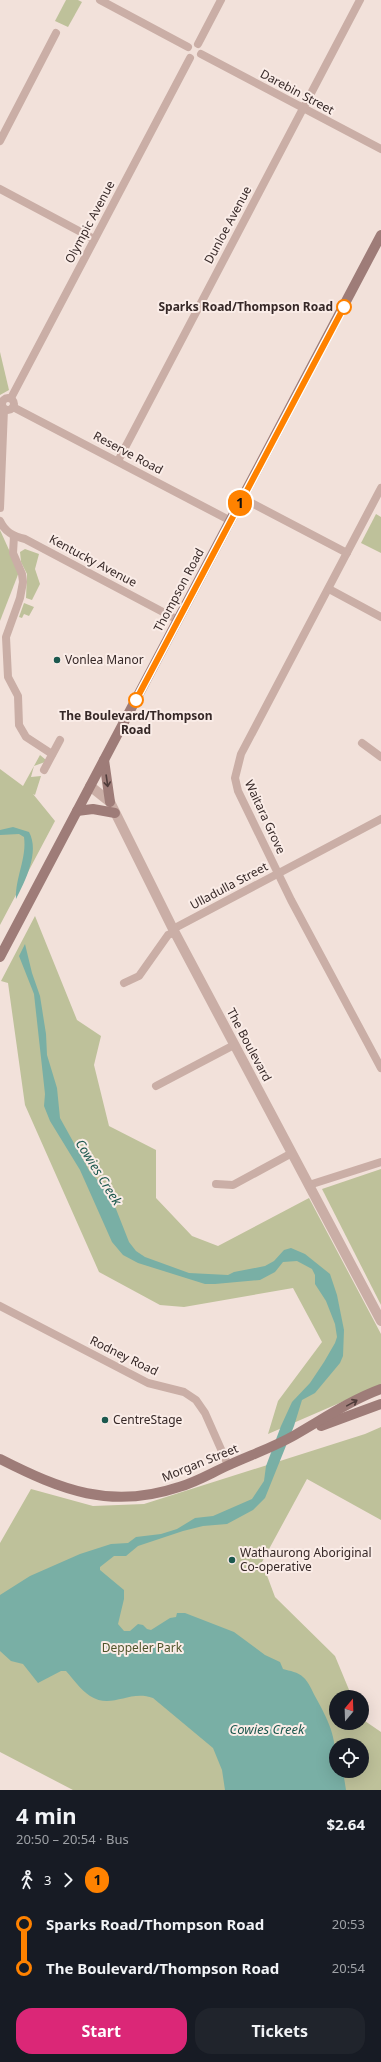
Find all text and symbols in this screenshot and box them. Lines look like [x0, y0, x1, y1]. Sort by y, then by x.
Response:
street label: Darebin Street [257, 65, 338, 119]
street label: Olympic Avenue [61, 177, 119, 266]
street label: Dunloe Avenue [200, 183, 255, 267]
place label: Sparks Road/Thompson Road [158, 298, 333, 315]
marker: Sparks Road/Thompson Road [336, 299, 352, 315]
street label: Reserve Road [90, 427, 166, 478]
line badge: 1 [227, 490, 253, 516]
text: 1 [236, 493, 244, 512]
street label: Kentucky Avenue [46, 530, 140, 591]
street label: Thompson Road [149, 545, 208, 635]
place label: Vonlea Manor [65, 651, 144, 668]
marker: Vonlea Manor [52, 655, 62, 665]
marker: The Boulevard/Thompson Road [128, 692, 144, 708]
place label: The Boulevard/Thompson Road [59, 707, 213, 738]
one-way arrow [103, 774, 111, 787]
street label: Waitara Grove [241, 777, 290, 857]
street label: Ulladulla Street [187, 858, 271, 913]
street label: The Boulevard [223, 1005, 276, 1085]
water label: Cowies Creek [72, 1135, 127, 1209]
street label: Rodney Road [87, 1332, 161, 1379]
one-way arrow [346, 1398, 358, 1406]
place label: CentreStage [113, 1411, 183, 1428]
marker: CentreStage [100, 1415, 110, 1425]
street label: Morgan Street [159, 1439, 241, 1486]
place label: Wathaurong Aboriginal Co-operative [240, 1544, 372, 1575]
marker: Wathaurong Aboriginal Co-operative [227, 1555, 237, 1565]
park label: Deppeler Park [102, 1639, 183, 1656]
north arrow [329, 1690, 369, 1730]
map controls [329, 1690, 369, 1778]
water label: Cowies Creek [230, 1720, 305, 1738]
button: locate [329, 1738, 369, 1778]
text: 4 min [16, 1800, 77, 1830]
text: $2.64 [326, 1814, 365, 1834]
text: 20:50 – 20:54 · Bus [16, 1830, 129, 1848]
icon: walk [16, 1869, 38, 1891]
icon: forward [57, 1869, 79, 1891]
text: 1 [93, 1870, 101, 1889]
text: 3 [44, 1871, 51, 1889]
text: Sparks Road/Thompson Road [46, 1914, 264, 1934]
text: 20:53 [332, 1915, 365, 1933]
text: The Boulevard/Thompson Road [46, 1958, 279, 1978]
text: 20:54 [332, 1959, 365, 1977]
button: Start [16, 2008, 187, 2054]
button: Tickets [195, 2008, 365, 2054]

